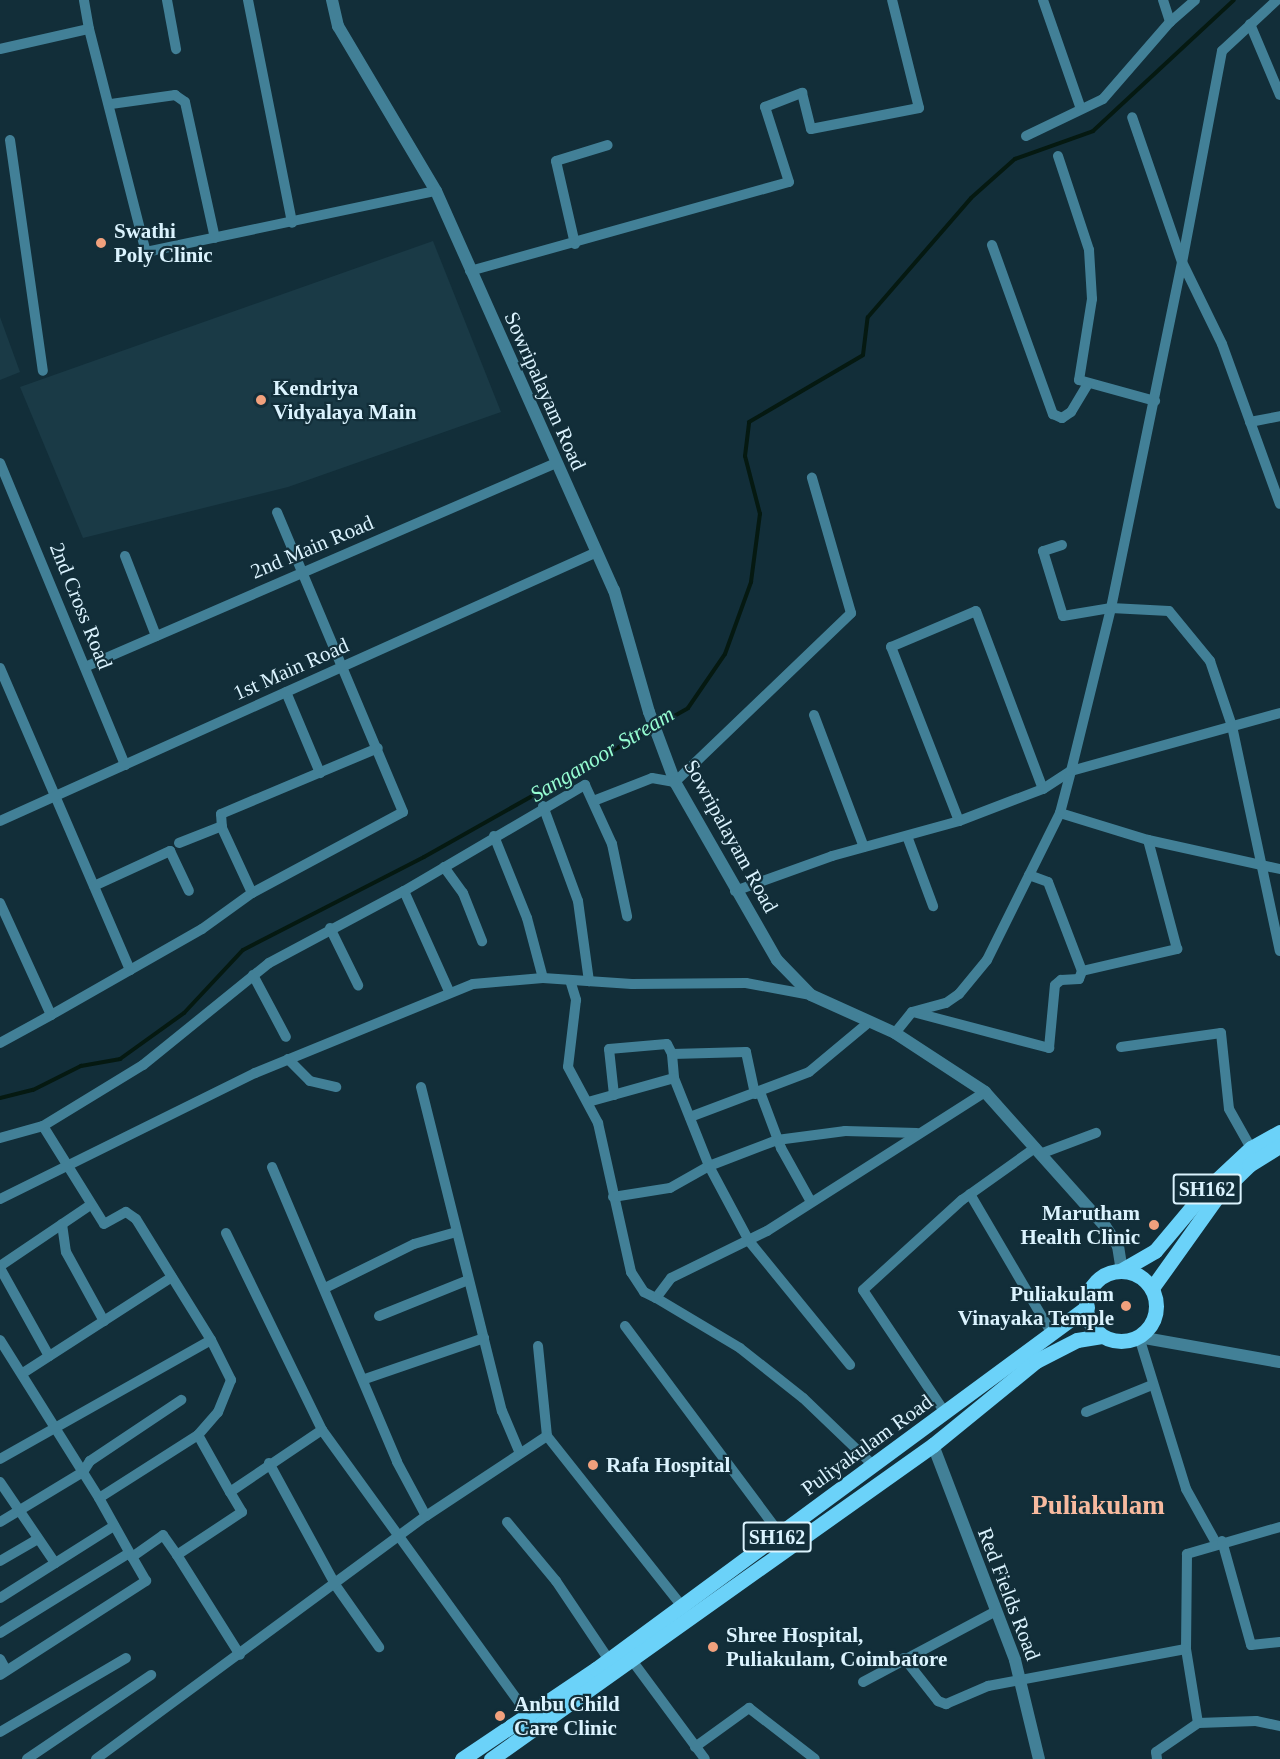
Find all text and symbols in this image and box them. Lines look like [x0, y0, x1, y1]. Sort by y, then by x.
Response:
place label: Swathi Poly Clinic [114, 218, 222, 268]
marker: Swathi Poly Clinic [92, 234, 110, 252]
street label: Sowripalayam Road [494, 297, 596, 485]
place label: Kendriya Vidyalaya Main [273, 375, 428, 425]
marker: Kendriya Vidyalaya Main [254, 393, 268, 407]
street label: 2nd Main Road [241, 507, 383, 587]
street label: 2nd Cross Road [41, 531, 121, 681]
street label: 1st Main Road [224, 630, 358, 708]
water label: Sanganoor Stream [514, 694, 690, 814]
street label: Sowripalayam Road [673, 745, 789, 927]
road number: SH162 [1168, 1172, 1246, 1206]
place label: Marutham Health Clinic [1009, 1200, 1140, 1250]
marker: Marutham Health Clinic [1145, 1216, 1163, 1234]
place label: Puliakulam Vinayaka Temple [939, 1281, 1114, 1331]
marker: Puliakulam Vinayaka Temple [1119, 1299, 1133, 1313]
street label: Puliyakulam Road [788, 1383, 946, 1507]
place label: Rafa Hospital [606, 1452, 743, 1478]
marker: Rafa Hospital [584, 1456, 602, 1474]
district label: Puliakulam [1022, 1490, 1174, 1522]
street label: Red Fields Road [969, 1517, 1049, 1671]
road number: SH162 [738, 1520, 816, 1554]
place label: Shree Hospital, Puliakulam, Coimbatore [726, 1622, 976, 1672]
marker: Shree Hospital, Puliakulam, Coimbatore [704, 1638, 722, 1656]
place label: Anbu Child Care Clinic [514, 1691, 626, 1741]
marker: Anbu Child Care Clinic [491, 1707, 509, 1725]

